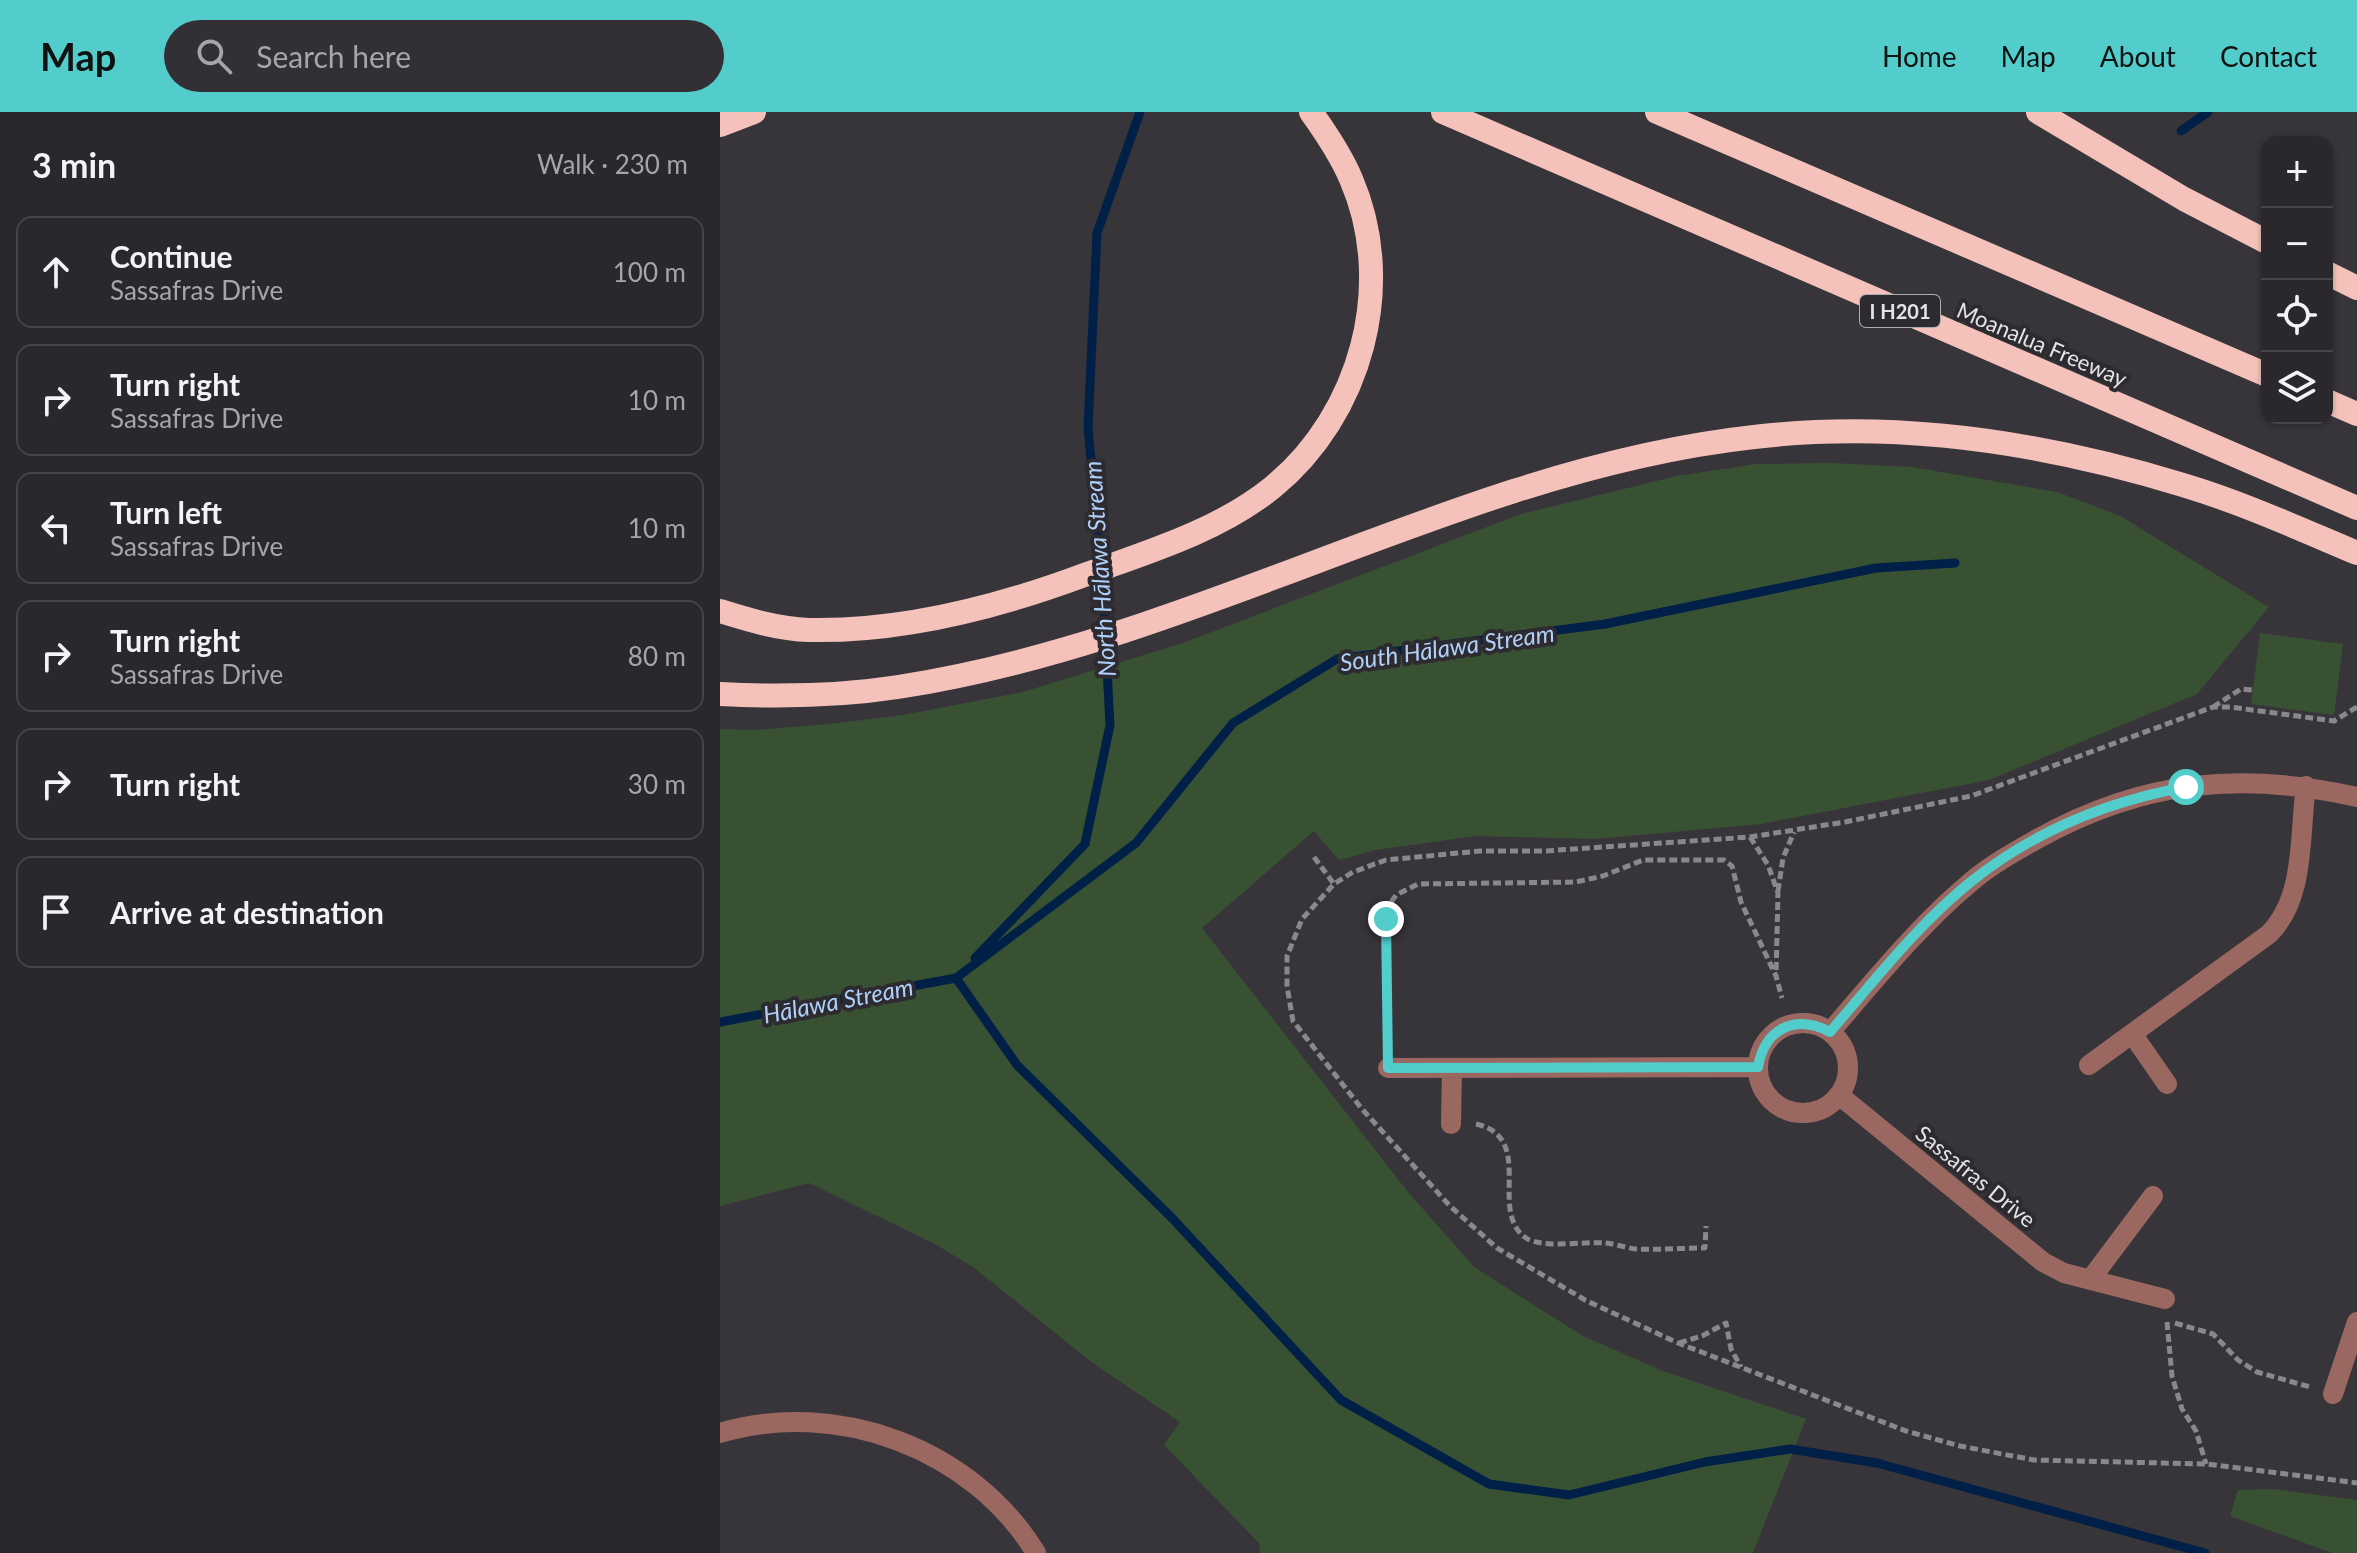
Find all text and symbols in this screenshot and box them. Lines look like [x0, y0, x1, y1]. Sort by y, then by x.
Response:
search box [164, 20, 724, 92]
text: Map [40, 33, 116, 79]
icon: search [192, 34, 236, 78]
text: Search here [256, 38, 411, 74]
text: Home [1882, 39, 1957, 73]
text: Map [2001, 39, 2056, 73]
text: About [2100, 39, 2176, 73]
text: Contact [2220, 39, 2317, 73]
map controls [2261, 136, 2333, 424]
button: + [2261, 136, 2333, 208]
text: 3 min [32, 144, 116, 185]
text: Walk · 230 m [537, 148, 688, 180]
button: − [2261, 208, 2333, 280]
text: Continue [110, 238, 233, 274]
icon: ahead [34, 250, 78, 294]
text: 100 m [613, 256, 686, 288]
text: Sassafras Drive [110, 274, 283, 306]
button: locate [2261, 280, 2333, 352]
road number: I H201 [1860, 295, 1940, 327]
street label: Moanalua Freeway [1953, 296, 2132, 392]
button: layers [2261, 352, 2333, 424]
text: Turn right [110, 366, 240, 402]
icon: right [34, 378, 78, 422]
text: 10 m [628, 384, 686, 416]
text: Sassafras Drive [110, 402, 283, 434]
water label: North Hālawa Stream [1077, 460, 1121, 678]
text: Turn left [110, 494, 222, 530]
icon: left [34, 506, 78, 550]
text: 10 m [628, 512, 686, 544]
text: Sassafras Drive [110, 530, 283, 562]
water label: South Hālawa Stream [1338, 618, 1556, 676]
text: Turn right [110, 622, 240, 658]
icon: right [34, 634, 78, 678]
text: 80 m [628, 640, 686, 672]
text: Sassafras Drive [110, 658, 283, 690]
icon: right [34, 762, 78, 806]
text: Turn right [110, 766, 240, 802]
text: 30 m [628, 768, 686, 800]
route start [2168, 769, 2204, 805]
icon: arrive [34, 890, 78, 934]
text: Arrive at destination [110, 894, 384, 930]
route end [1368, 901, 1404, 937]
water label: Hālawa Stream [761, 971, 915, 1029]
street label: Sassafras Drive [1911, 1119, 2041, 1233]

